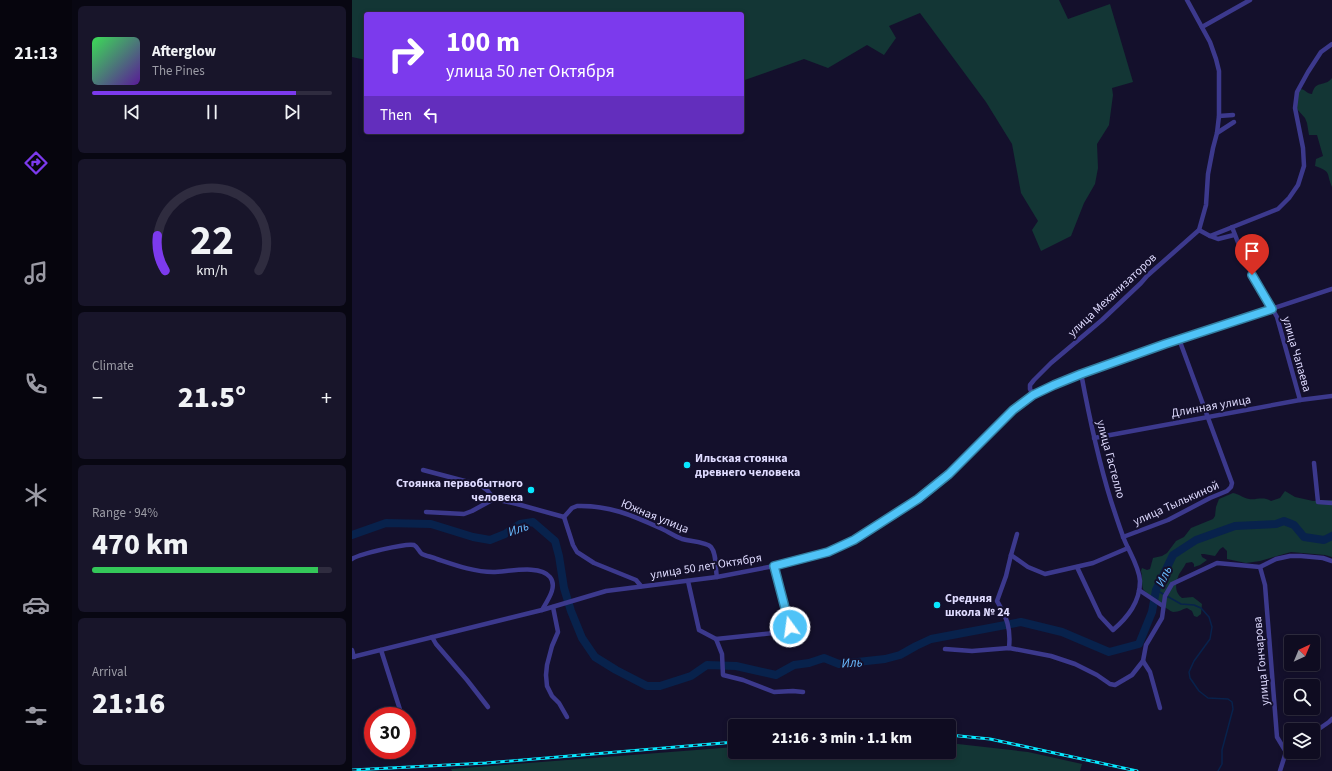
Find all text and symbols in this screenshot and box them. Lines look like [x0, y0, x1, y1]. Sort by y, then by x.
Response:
text: 100 m [446, 22, 520, 62]
icon: right [380, 28, 432, 80]
text: 21:13 [14, 41, 58, 66]
text: Afterglow [152, 41, 216, 62]
text: улица 50 лет Октября [446, 59, 615, 84]
text: The Pines [152, 62, 205, 80]
icon: previous [121, 101, 143, 123]
icon: pause [201, 101, 223, 123]
icon: next [281, 101, 303, 123]
icon: left [420, 104, 442, 126]
text: Then [380, 105, 412, 126]
icon: directions [22, 149, 50, 177]
text: 22 [190, 210, 234, 270]
pin [1235, 234, 1269, 275]
icon: arrive [1241, 240, 1263, 262]
street label: улица Механизаторов [1064, 250, 1160, 341]
icon: music [22, 259, 50, 287]
text: km/h [196, 259, 228, 280]
street label: улица Чапаева [1278, 314, 1315, 394]
text: Climate [92, 357, 134, 375]
icon: phone [22, 370, 50, 398]
text: 21.5° [178, 376, 246, 419]
text: − [92, 382, 103, 414]
text: + [321, 382, 332, 414]
street label: Длинная улица [1170, 391, 1252, 422]
street label: улица Гастелло [1092, 418, 1129, 500]
place label: Ильская стоянка древнего человека [695, 450, 800, 481]
marker: Ильская стоянка древнего человека [682, 460, 692, 470]
place label: Стоянка первобытного человека [396, 475, 523, 506]
street label: улица Тылькиной [1130, 477, 1222, 530]
icon: climate [22, 481, 50, 509]
marker: Стоянка первобытного человека [526, 485, 536, 495]
street label: Южная улица [618, 495, 691, 538]
text: Range · 94% [92, 504, 158, 522]
water label: Иль [505, 517, 531, 541]
text: 470 km [92, 523, 189, 566]
street label: улица 50 лет Октября [649, 549, 763, 584]
water label: Иль [1151, 563, 1177, 590]
place label: Средняя школа № 24 [945, 590, 1010, 621]
icon: car [22, 591, 50, 619]
marker: Средняя школа № 24 [932, 600, 942, 610]
position arrow [769, 606, 811, 648]
street label: улица Гончарова [1249, 616, 1274, 706]
north arrow [1284, 635, 1320, 671]
map controls [1284, 635, 1320, 759]
water label: Иль [841, 653, 863, 673]
text: Arrival [92, 663, 127, 681]
button: search [1284, 679, 1320, 715]
text: 21:16 [92, 682, 165, 725]
icon: filters [22, 702, 50, 730]
speed limit sign: 30 [364, 707, 416, 759]
button: layers [1284, 723, 1320, 759]
text: 21:16 · 3 min · 1.1 km [772, 728, 912, 749]

